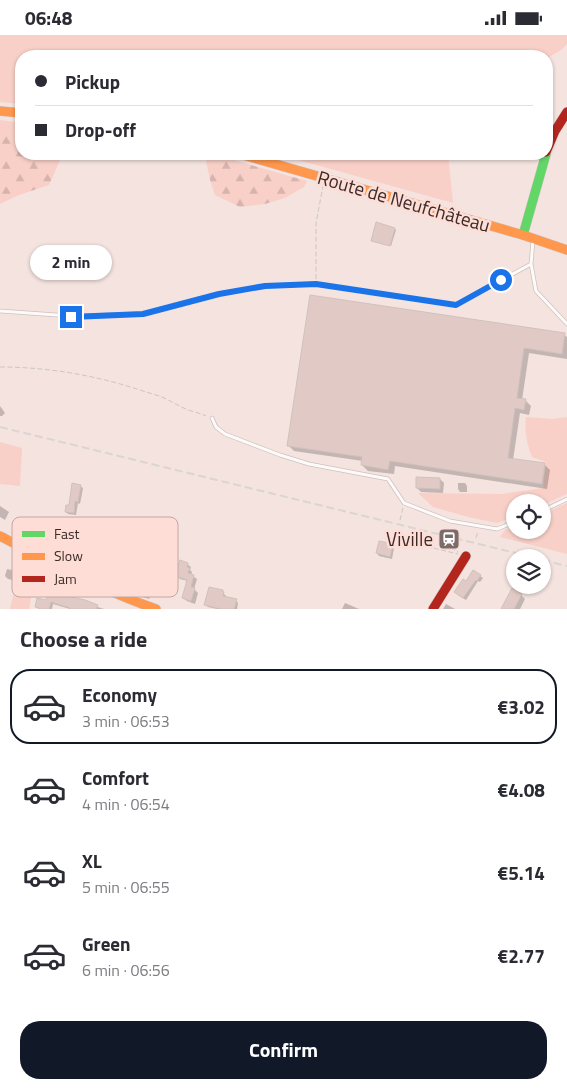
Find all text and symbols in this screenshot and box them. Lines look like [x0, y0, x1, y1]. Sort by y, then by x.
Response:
text: 06:48 [25, 3, 72, 32]
text: Pickup [65, 67, 120, 96]
text: Drop-off [65, 115, 136, 144]
street label: Route de Neufchâteau [314, 162, 494, 239]
callout: 2 min [30, 245, 112, 279]
text: 2 min [52, 250, 90, 274]
route start [490, 269, 512, 291]
route end [60, 306, 82, 328]
map controls [506, 494, 551, 594]
button: locate [506, 494, 551, 539]
legend [12, 517, 178, 597]
text: Fast [54, 523, 79, 544]
place label: Viville [386, 524, 433, 553]
station icon: Viville [437, 527, 461, 551]
text: Slow [54, 545, 83, 566]
button: layers [506, 549, 551, 594]
text: Jam [54, 568, 77, 589]
text: Choose a ride [20, 622, 147, 656]
text: Economy [82, 680, 157, 709]
icon: car [22, 684, 67, 729]
text: €3.02 [498, 692, 545, 721]
text: 3 min · 06:53 [82, 709, 170, 733]
text: Comfort [82, 763, 149, 792]
icon: car [22, 767, 67, 812]
text: €4.08 [498, 775, 545, 804]
text: 4 min · 06:54 [82, 792, 170, 816]
text: XL [82, 846, 102, 875]
icon: car [22, 850, 67, 895]
text: €5.14 [498, 858, 545, 887]
text: 5 min · 06:55 [82, 875, 170, 899]
text: Green [82, 929, 131, 958]
icon: car [22, 933, 67, 978]
text: €2.77 [498, 941, 545, 970]
text: 6 min · 06:56 [82, 958, 170, 982]
button: Confirm [20, 1021, 547, 1079]

